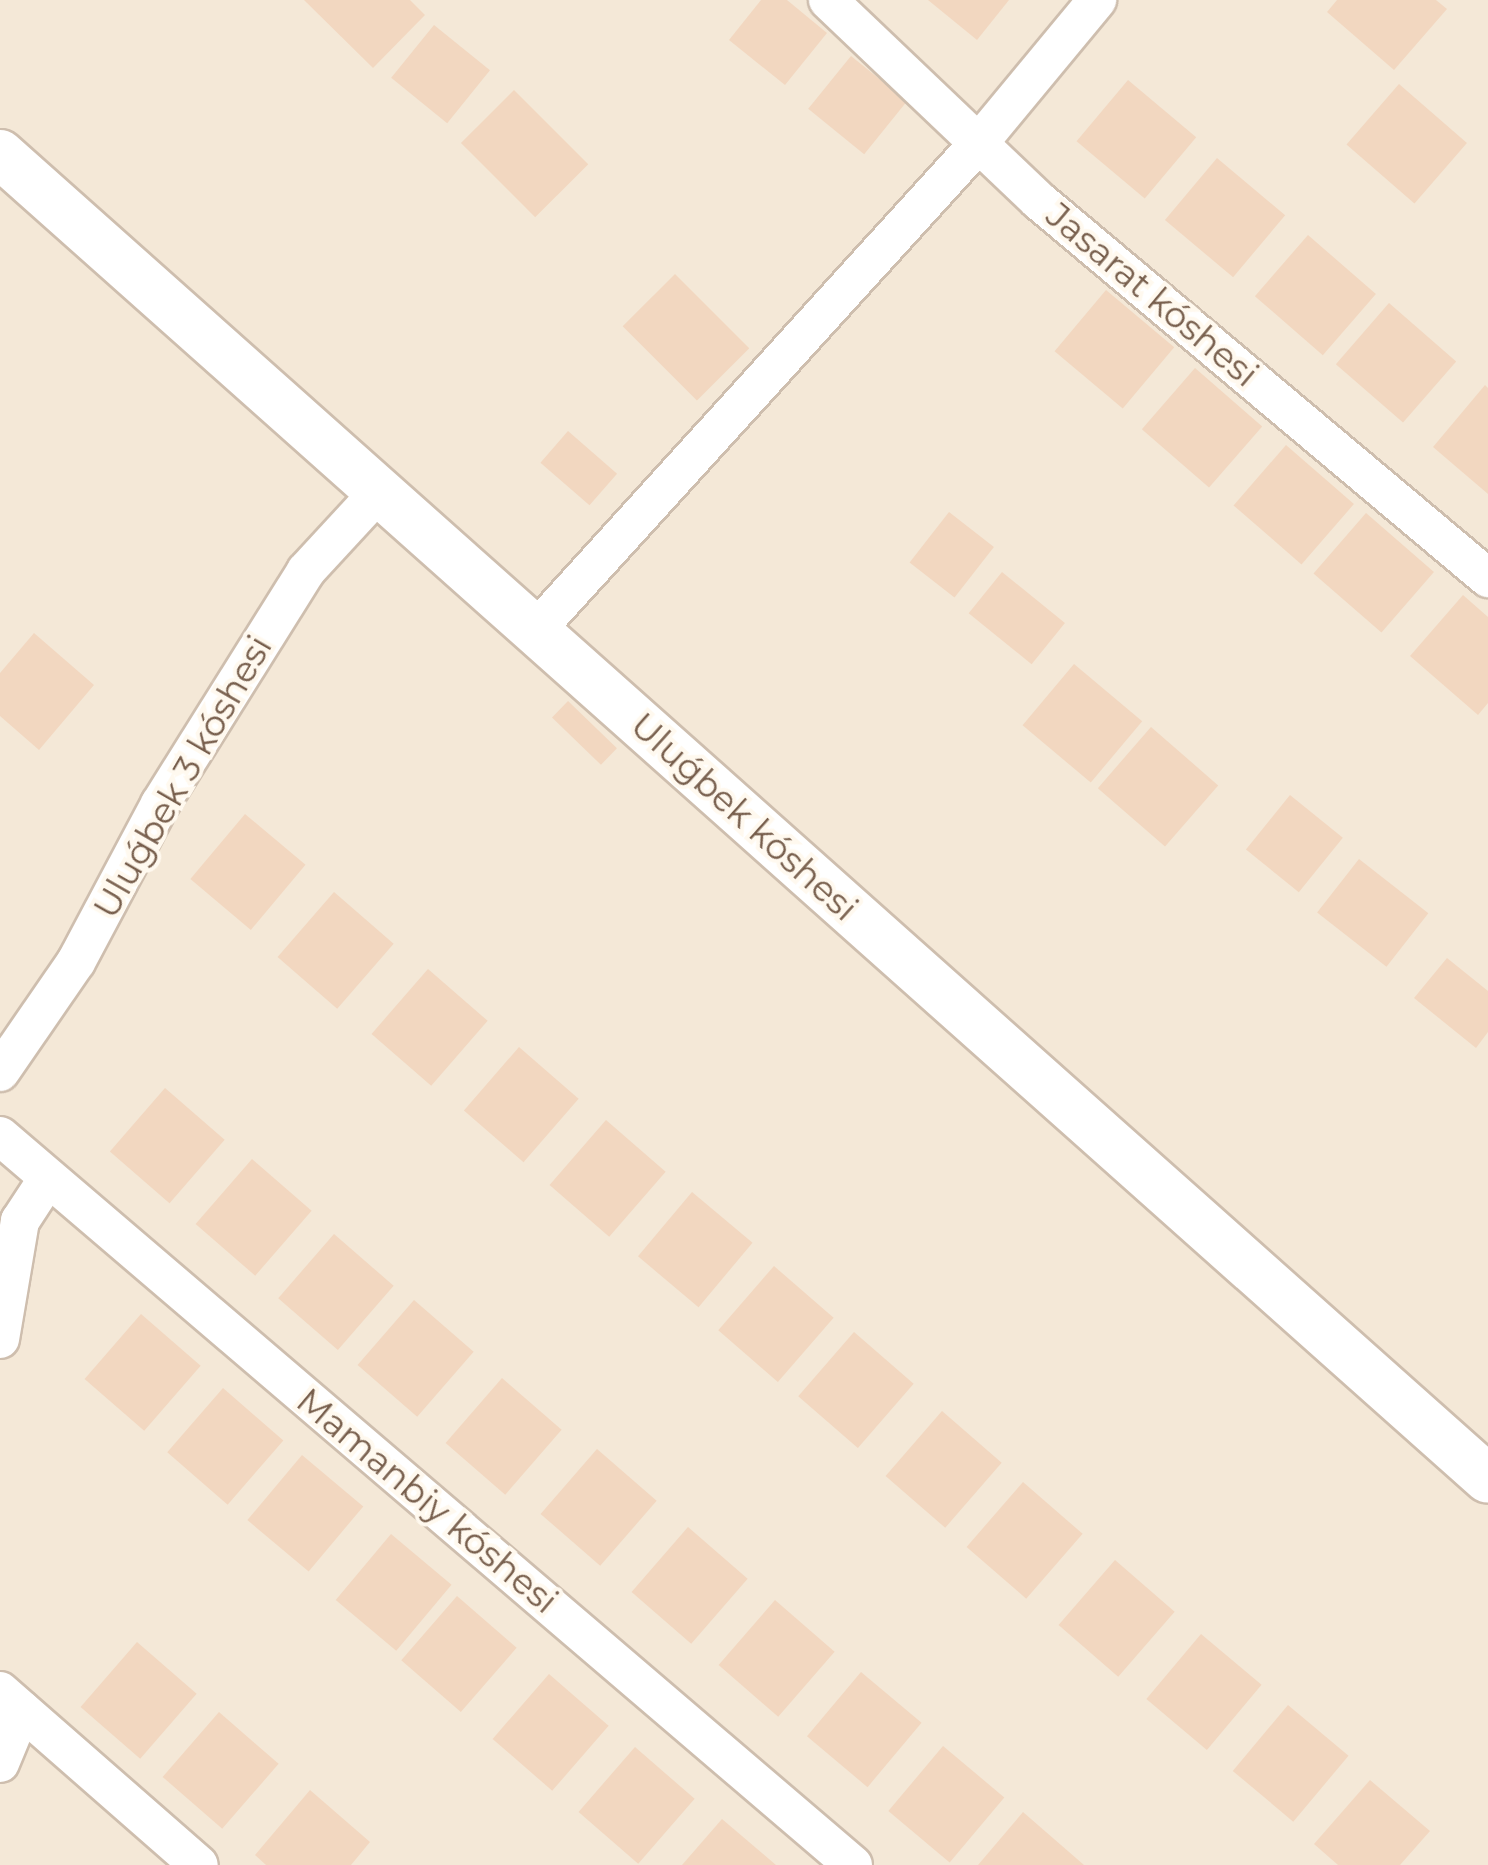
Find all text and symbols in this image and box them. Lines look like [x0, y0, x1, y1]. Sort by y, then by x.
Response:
street label: Jasarat kóshesi [1038, 194, 1266, 396]
street label: Uluǵbek 3 kóshesi [85, 628, 281, 926]
street label: Uluǵbek kóshesi [622, 704, 866, 930]
street label: Mamanbiy kóshesi [288, 1380, 566, 1622]

